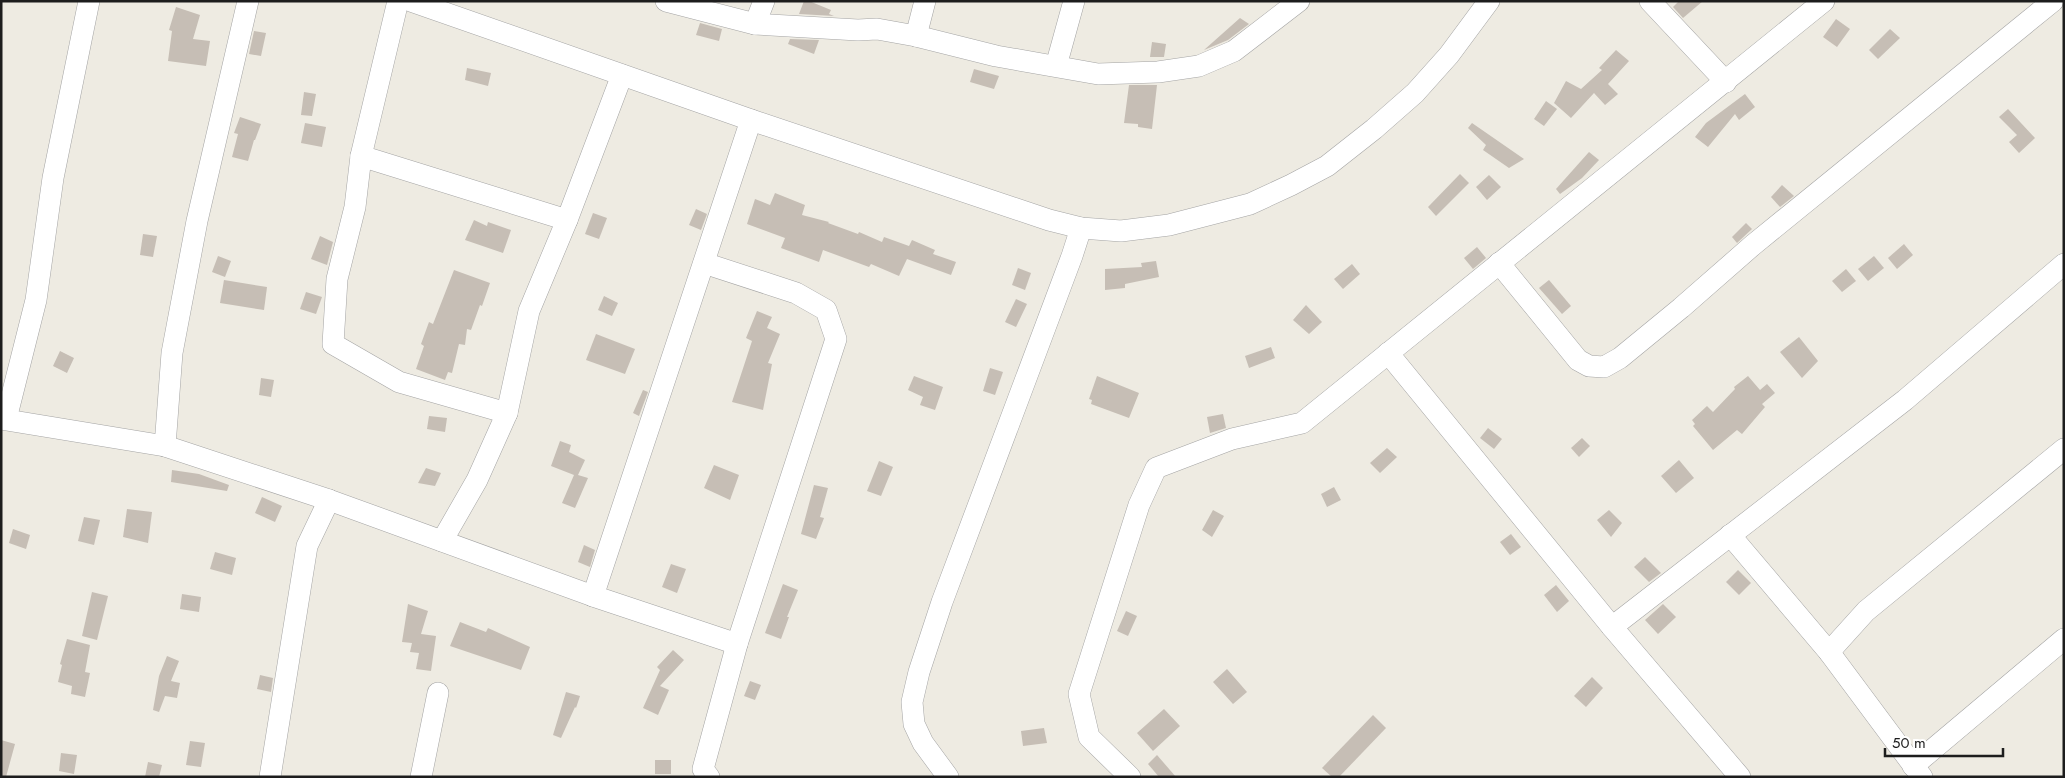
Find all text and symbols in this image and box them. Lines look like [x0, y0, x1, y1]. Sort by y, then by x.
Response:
scale bar [1885, 726, 2002, 758]
text: 50 m [1892, 732, 1926, 754]

